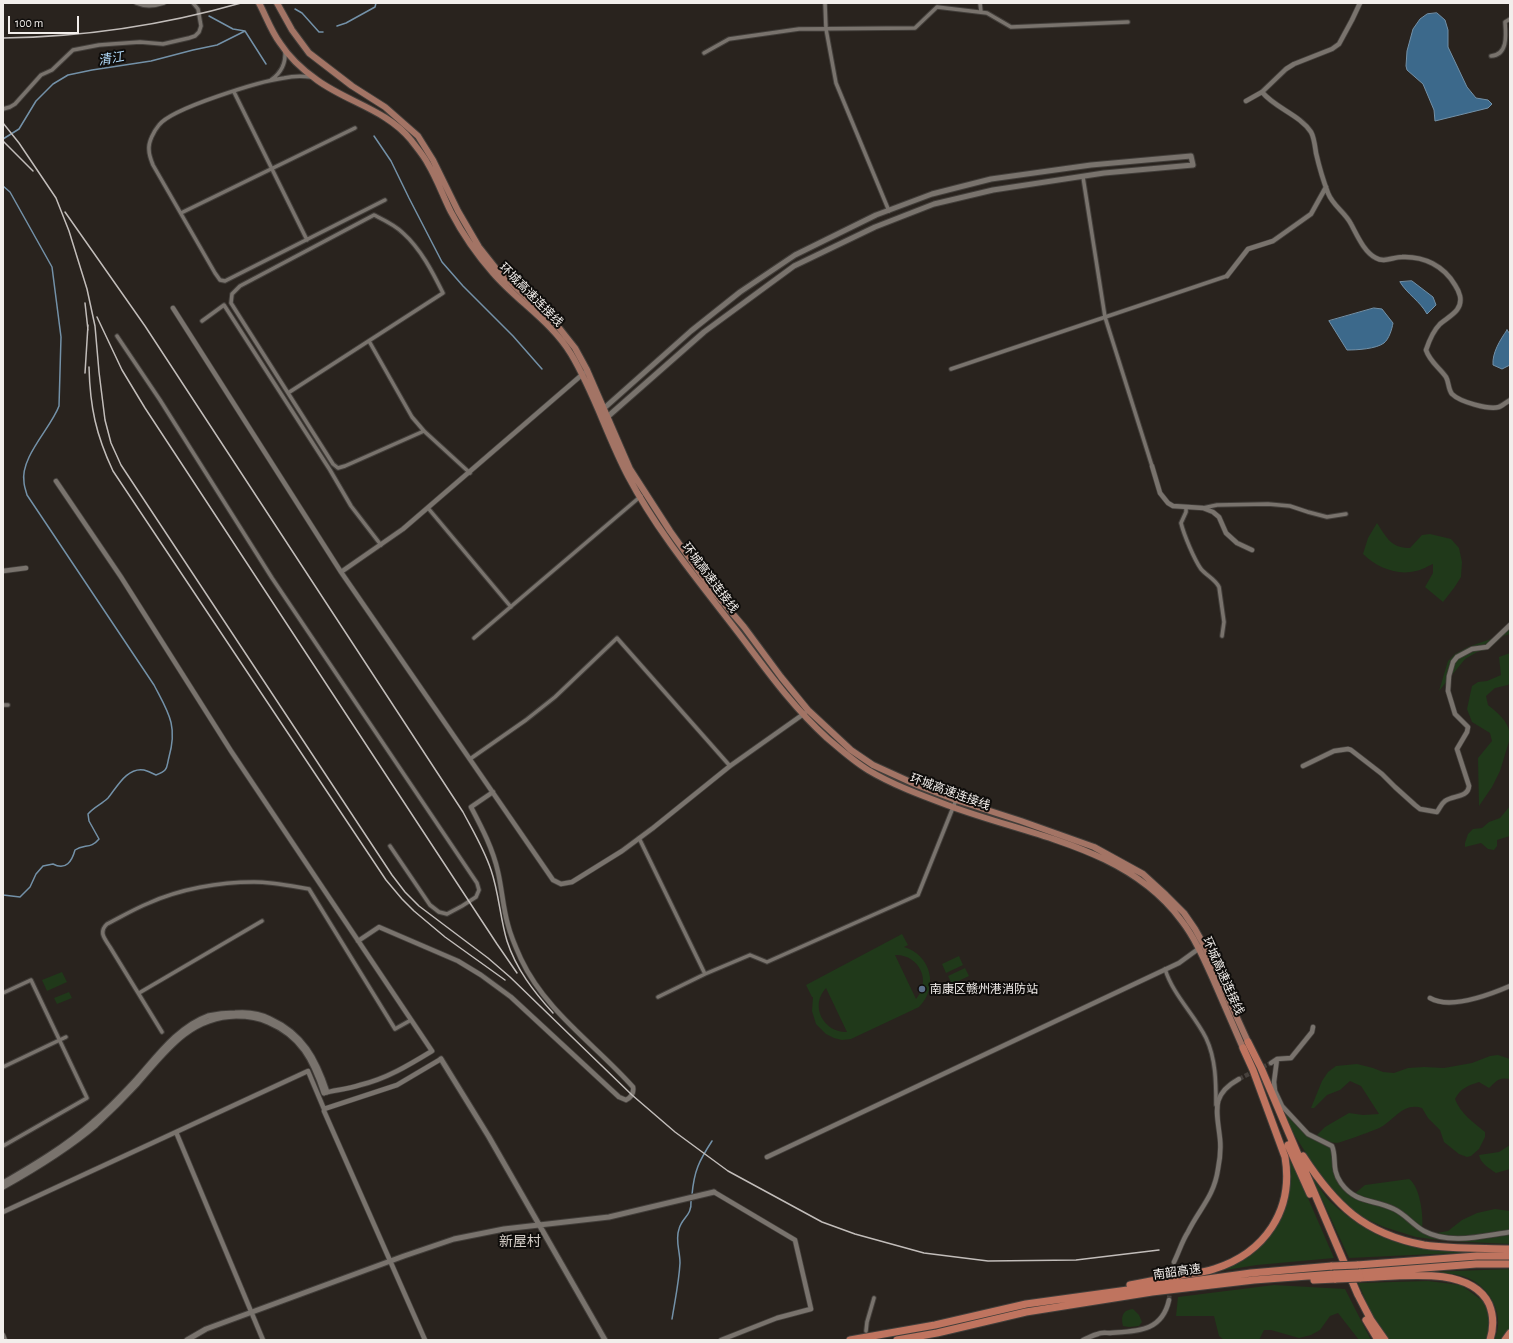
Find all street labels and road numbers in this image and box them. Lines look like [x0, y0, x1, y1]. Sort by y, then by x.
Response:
street label: 环城高速连接线 [496, 260, 566, 330]
street label: 环城高速连接线 [679, 540, 741, 616]
street label: 环城高速连接线 [908, 771, 992, 813]
street label: 环城高速连接线 [1199, 935, 1247, 1017]
street label: 南韶高速 [1152, 1262, 1202, 1282]

